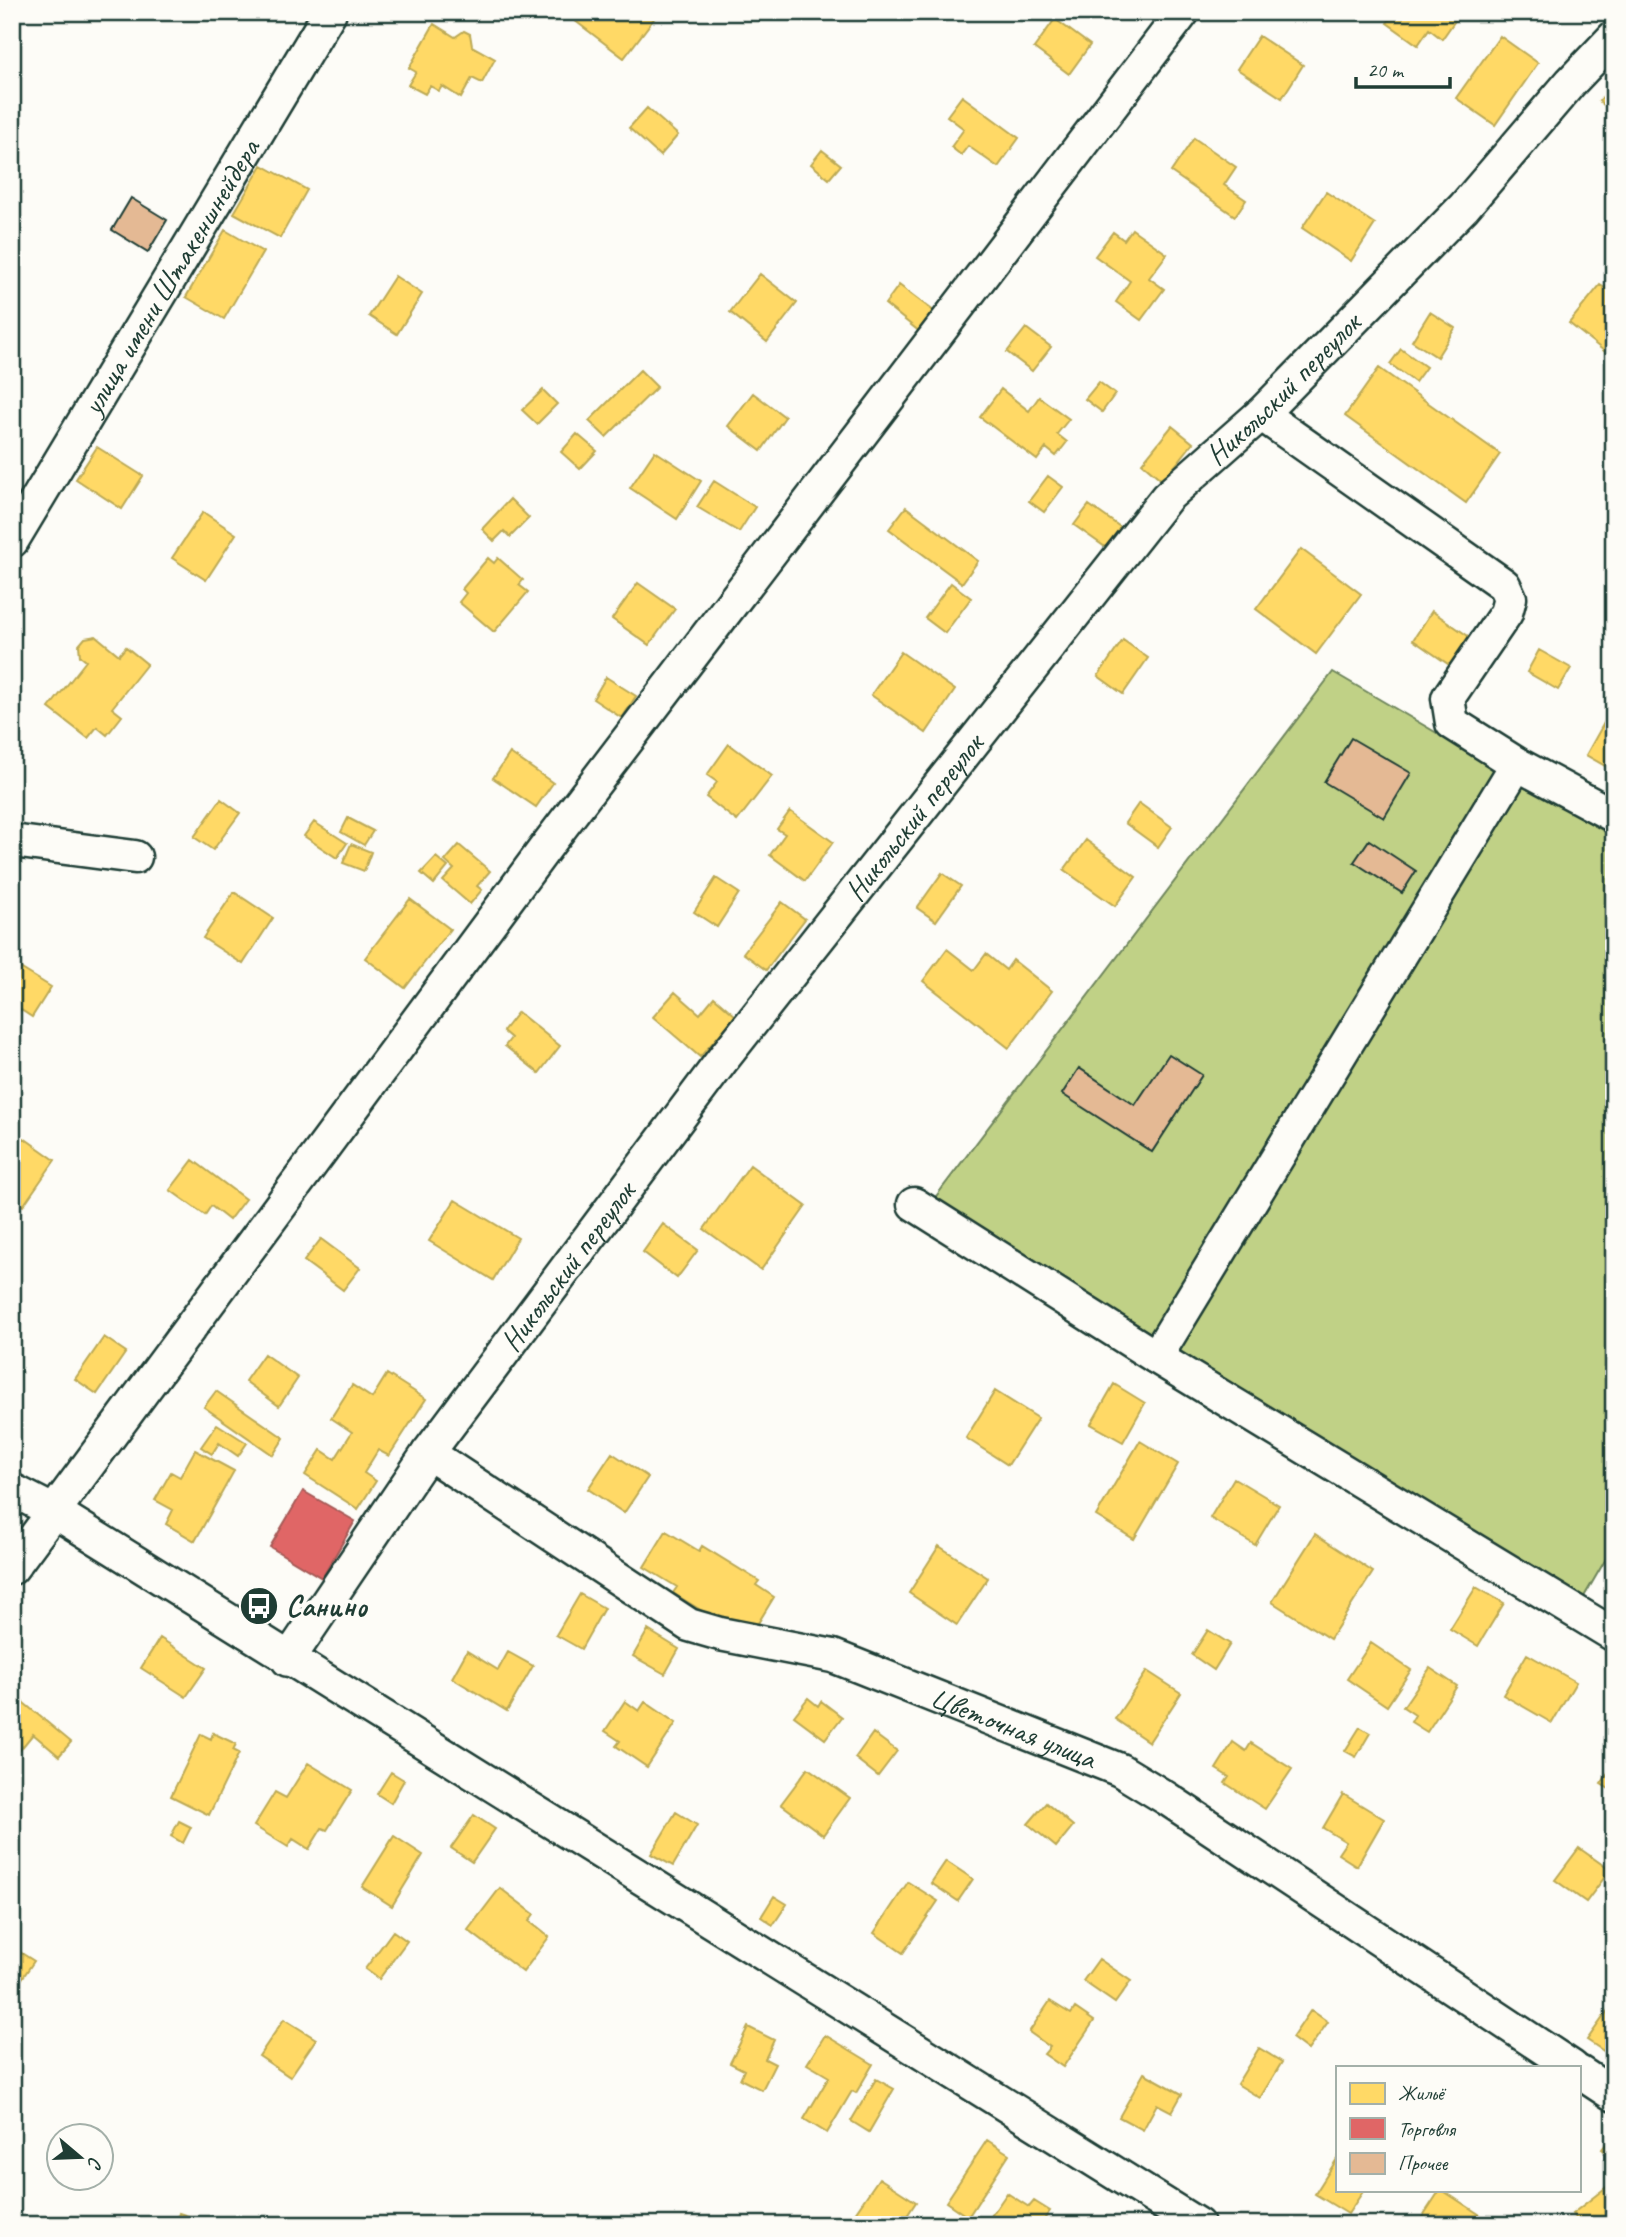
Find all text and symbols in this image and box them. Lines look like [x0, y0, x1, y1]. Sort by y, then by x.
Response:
scale bar [1356, 46, 1451, 90]
text: 20 m [1367, 57, 1405, 83]
street label: улица имени Штакеншнейдера [72, 131, 269, 423]
street label: Никольский переулок [1197, 303, 1371, 473]
street label: Никольский переулок [836, 724, 993, 909]
street label: Никольский переулок [492, 1172, 645, 1359]
bus stop icon: Санино [238, 1585, 280, 1627]
place label: Санино [286, 1587, 369, 1625]
street label: Цветочная улица [925, 1678, 1103, 1778]
legend [1336, 2066, 1580, 2192]
text: Жильё [1398, 2080, 1447, 2106]
text: Торговля [1398, 2116, 1457, 2142]
north arrow [46, 2122, 116, 2192]
text: Прочее [1398, 2150, 1449, 2176]
text: С [81, 2154, 108, 2173]

